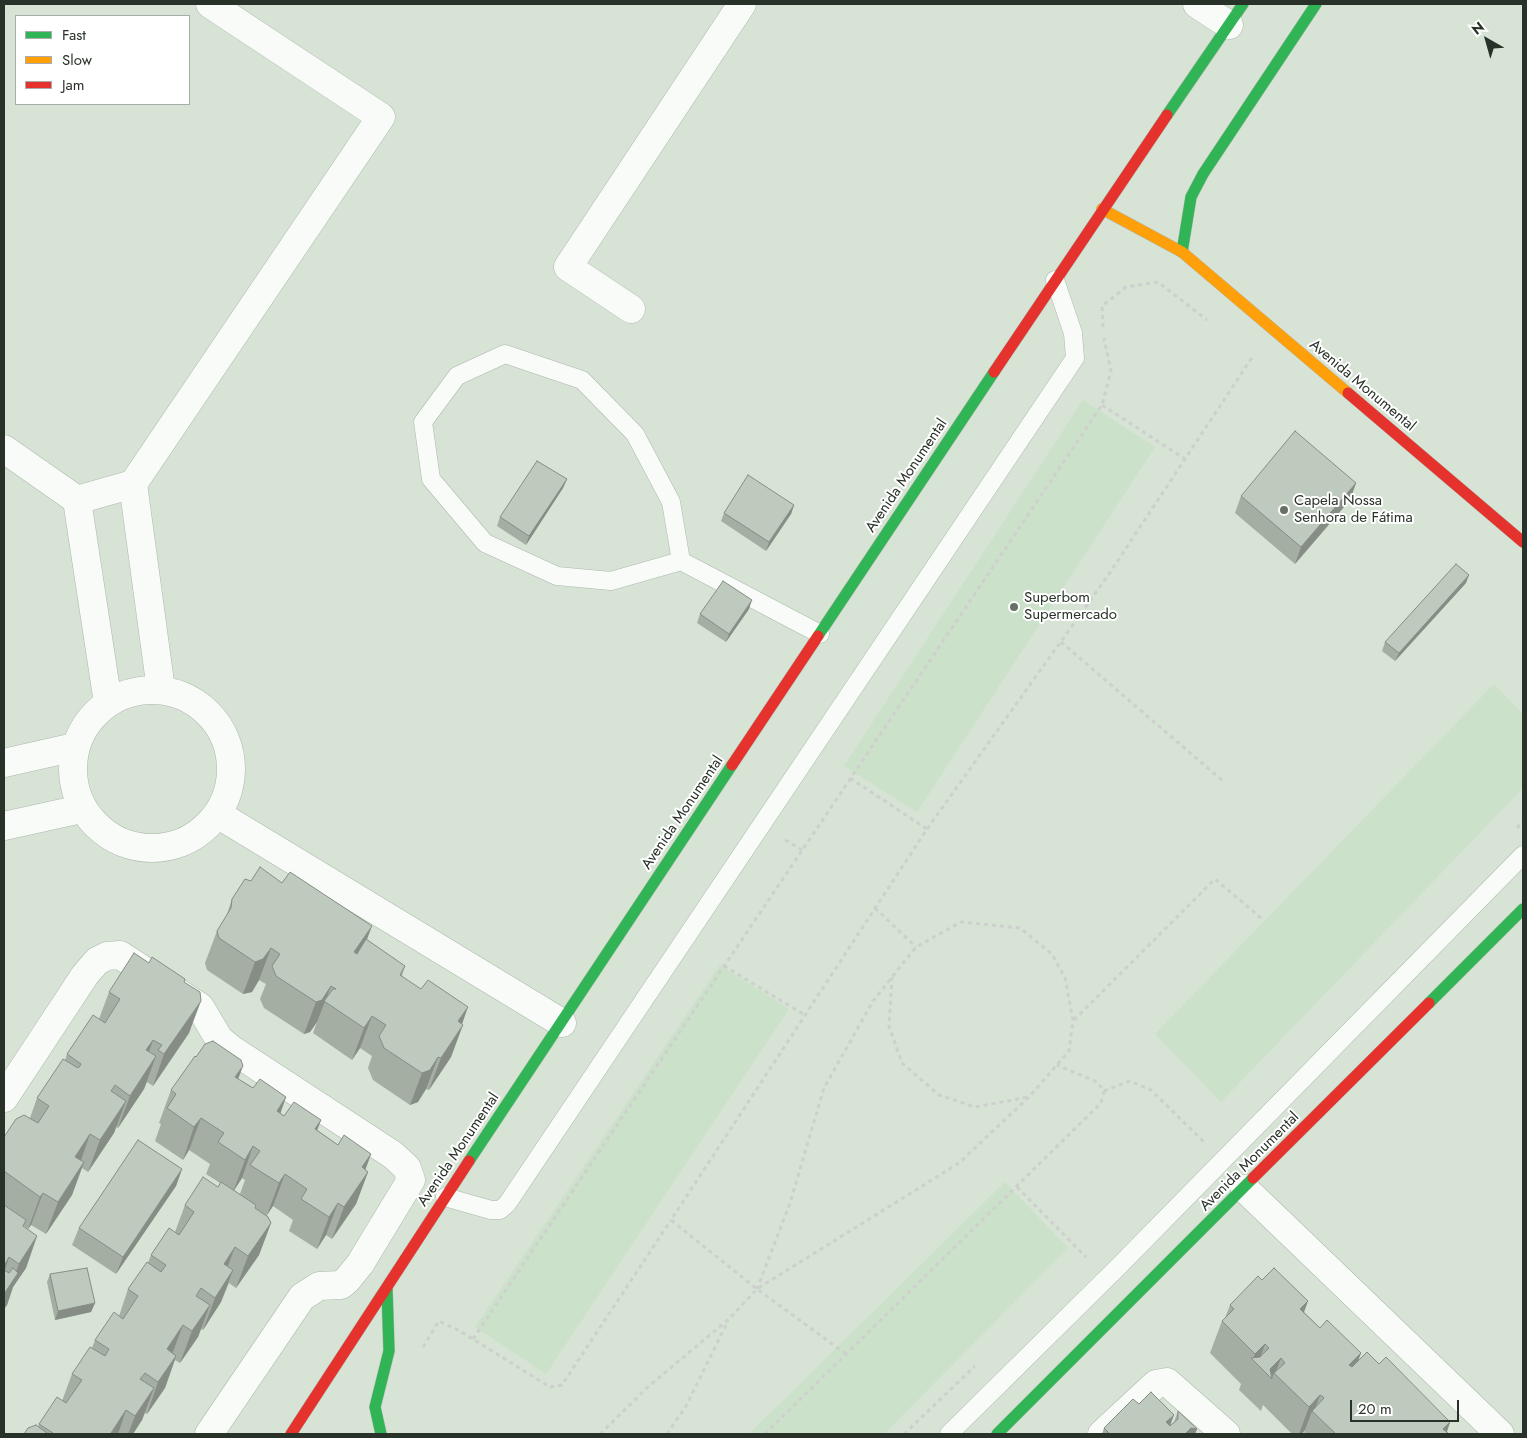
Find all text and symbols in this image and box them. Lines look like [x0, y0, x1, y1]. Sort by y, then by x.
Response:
legend [15, 15, 190, 105]
north arrow [1462, 15, 1512, 65]
text: N [1467, 17, 1488, 39]
text: Fast [62, 24, 86, 46]
text: Slow [62, 49, 92, 71]
text: Jam [62, 74, 85, 96]
street label: Avenida Monumental [1305, 336, 1419, 436]
street label: Avenida Monumental [862, 416, 952, 536]
place label: Capela Nossa Senhora de Fátima [1294, 492, 1413, 527]
marker: Capela Nossa Senhora de Fátima [1278, 504, 1290, 516]
place label: Superbom Supermercado [1024, 589, 1117, 624]
marker: Superbom Supermercado [1008, 601, 1020, 613]
street label: Avenida Monumental [638, 753, 728, 873]
street label: Avenida Monumental [414, 1090, 504, 1210]
street label: Avenida Monumental [1197, 1109, 1303, 1215]
scale bar [1352, 1390, 1461, 1422]
text: 20 m [1358, 1398, 1392, 1420]

